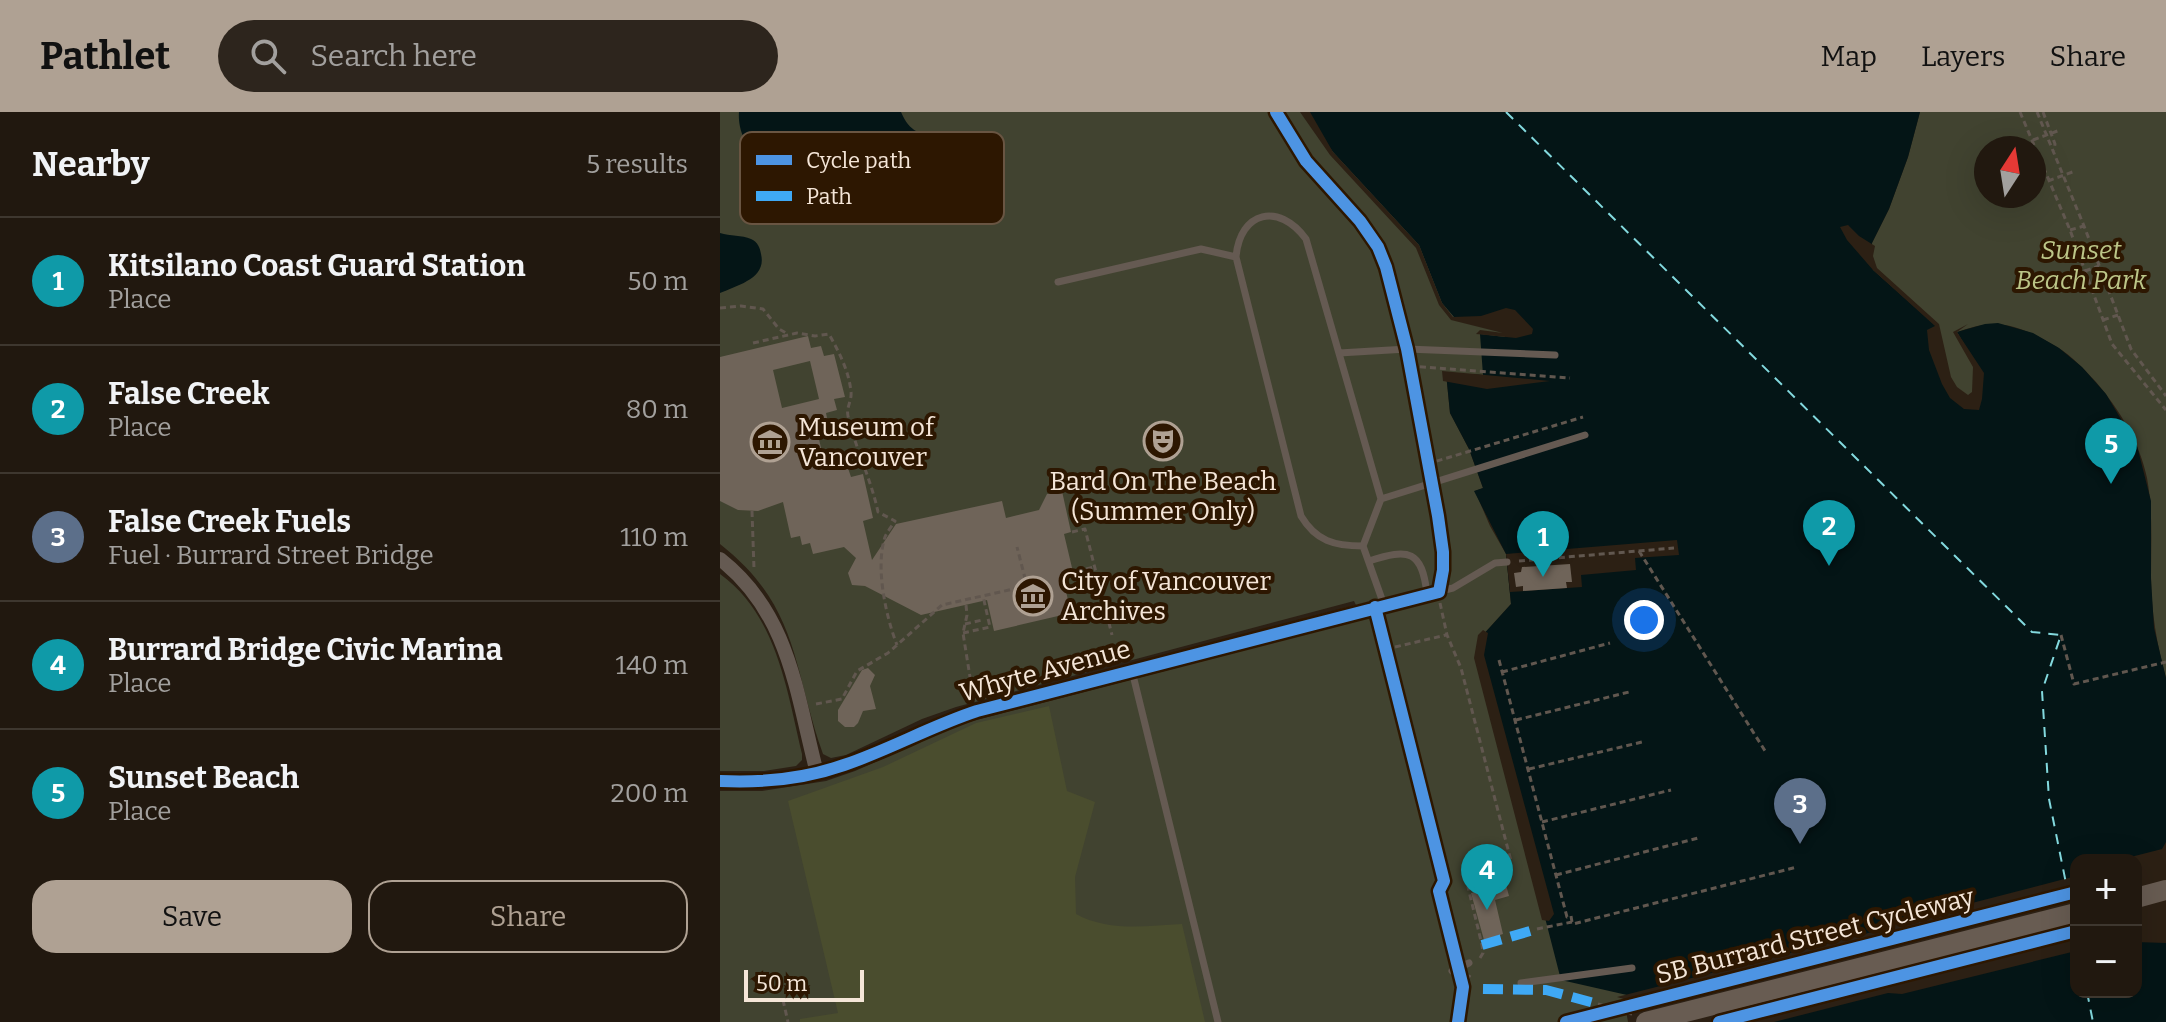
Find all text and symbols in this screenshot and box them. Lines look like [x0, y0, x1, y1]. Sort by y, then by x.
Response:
search box [218, 20, 778, 92]
text: Pathlet [40, 33, 170, 79]
icon: search [246, 34, 290, 78]
text: Search here [310, 38, 477, 74]
text: Map [1820, 40, 1877, 73]
text: Layers [1921, 40, 2005, 73]
text: Share [2049, 40, 2126, 73]
legend [740, 132, 1004, 224]
north arrow [1974, 136, 2046, 208]
text: Nearby [32, 144, 150, 185]
text: Cycle path [806, 147, 911, 174]
text: 5 results [586, 149, 688, 180]
text: Path [806, 183, 852, 210]
park label: Sunset Beach Park [2016, 235, 2147, 296]
text: Kitsilano Coast Guard Station [108, 248, 526, 284]
text: 1 [52, 266, 64, 297]
text: 50 m [627, 266, 688, 297]
text: Place [108, 284, 172, 315]
text: False Creek [108, 376, 270, 412]
text: 2 [51, 394, 65, 425]
text: 80 m [626, 394, 688, 425]
text: Place [108, 412, 172, 443]
place label: Museum of Vancouver [798, 412, 936, 473]
pin: 5 [2085, 418, 2137, 484]
theatre icon: Bard On The Beach (Summer Only) [1142, 420, 1184, 462]
museum icon: Museum of Vancouver [749, 421, 791, 463]
place label: Bard On The Beach (Summer Only) [1050, 466, 1276, 527]
pin: 2 [1803, 500, 1855, 566]
text: False Creek Fuels [108, 504, 351, 540]
pin: 1 [1517, 511, 1569, 577]
text: 3 [51, 522, 65, 553]
text: 110 m [620, 522, 688, 553]
text: Fuel · Burrard Street Bridge [108, 540, 434, 571]
place label: City of Vancouver Archives [1061, 566, 1272, 627]
museum icon: City of Vancouver Archives [1012, 575, 1054, 617]
your location [1624, 600, 1664, 640]
text: Burrard Bridge Civic Marina [108, 632, 503, 668]
street label: Whyte Avenue [956, 633, 1134, 709]
text: 4 [50, 650, 66, 681]
text: 140 m [616, 650, 688, 681]
text: Place [108, 668, 172, 699]
text: Sunset Beach [108, 760, 299, 796]
text: 5 [51, 778, 65, 809]
text: 200 m [611, 778, 688, 809]
pin: 3 [1774, 778, 1826, 844]
text: Place [108, 796, 172, 827]
pin: 4 [1461, 844, 1513, 910]
map controls [2070, 854, 2142, 998]
button: + [2070, 854, 2142, 926]
button: Save [32, 880, 352, 953]
button: Share [368, 880, 688, 953]
street label: SB Burrard Street Cycleway [1653, 881, 1978, 991]
button: − [2070, 926, 2142, 998]
scale bar [744, 966, 864, 1002]
text: 50 m [756, 970, 807, 997]

